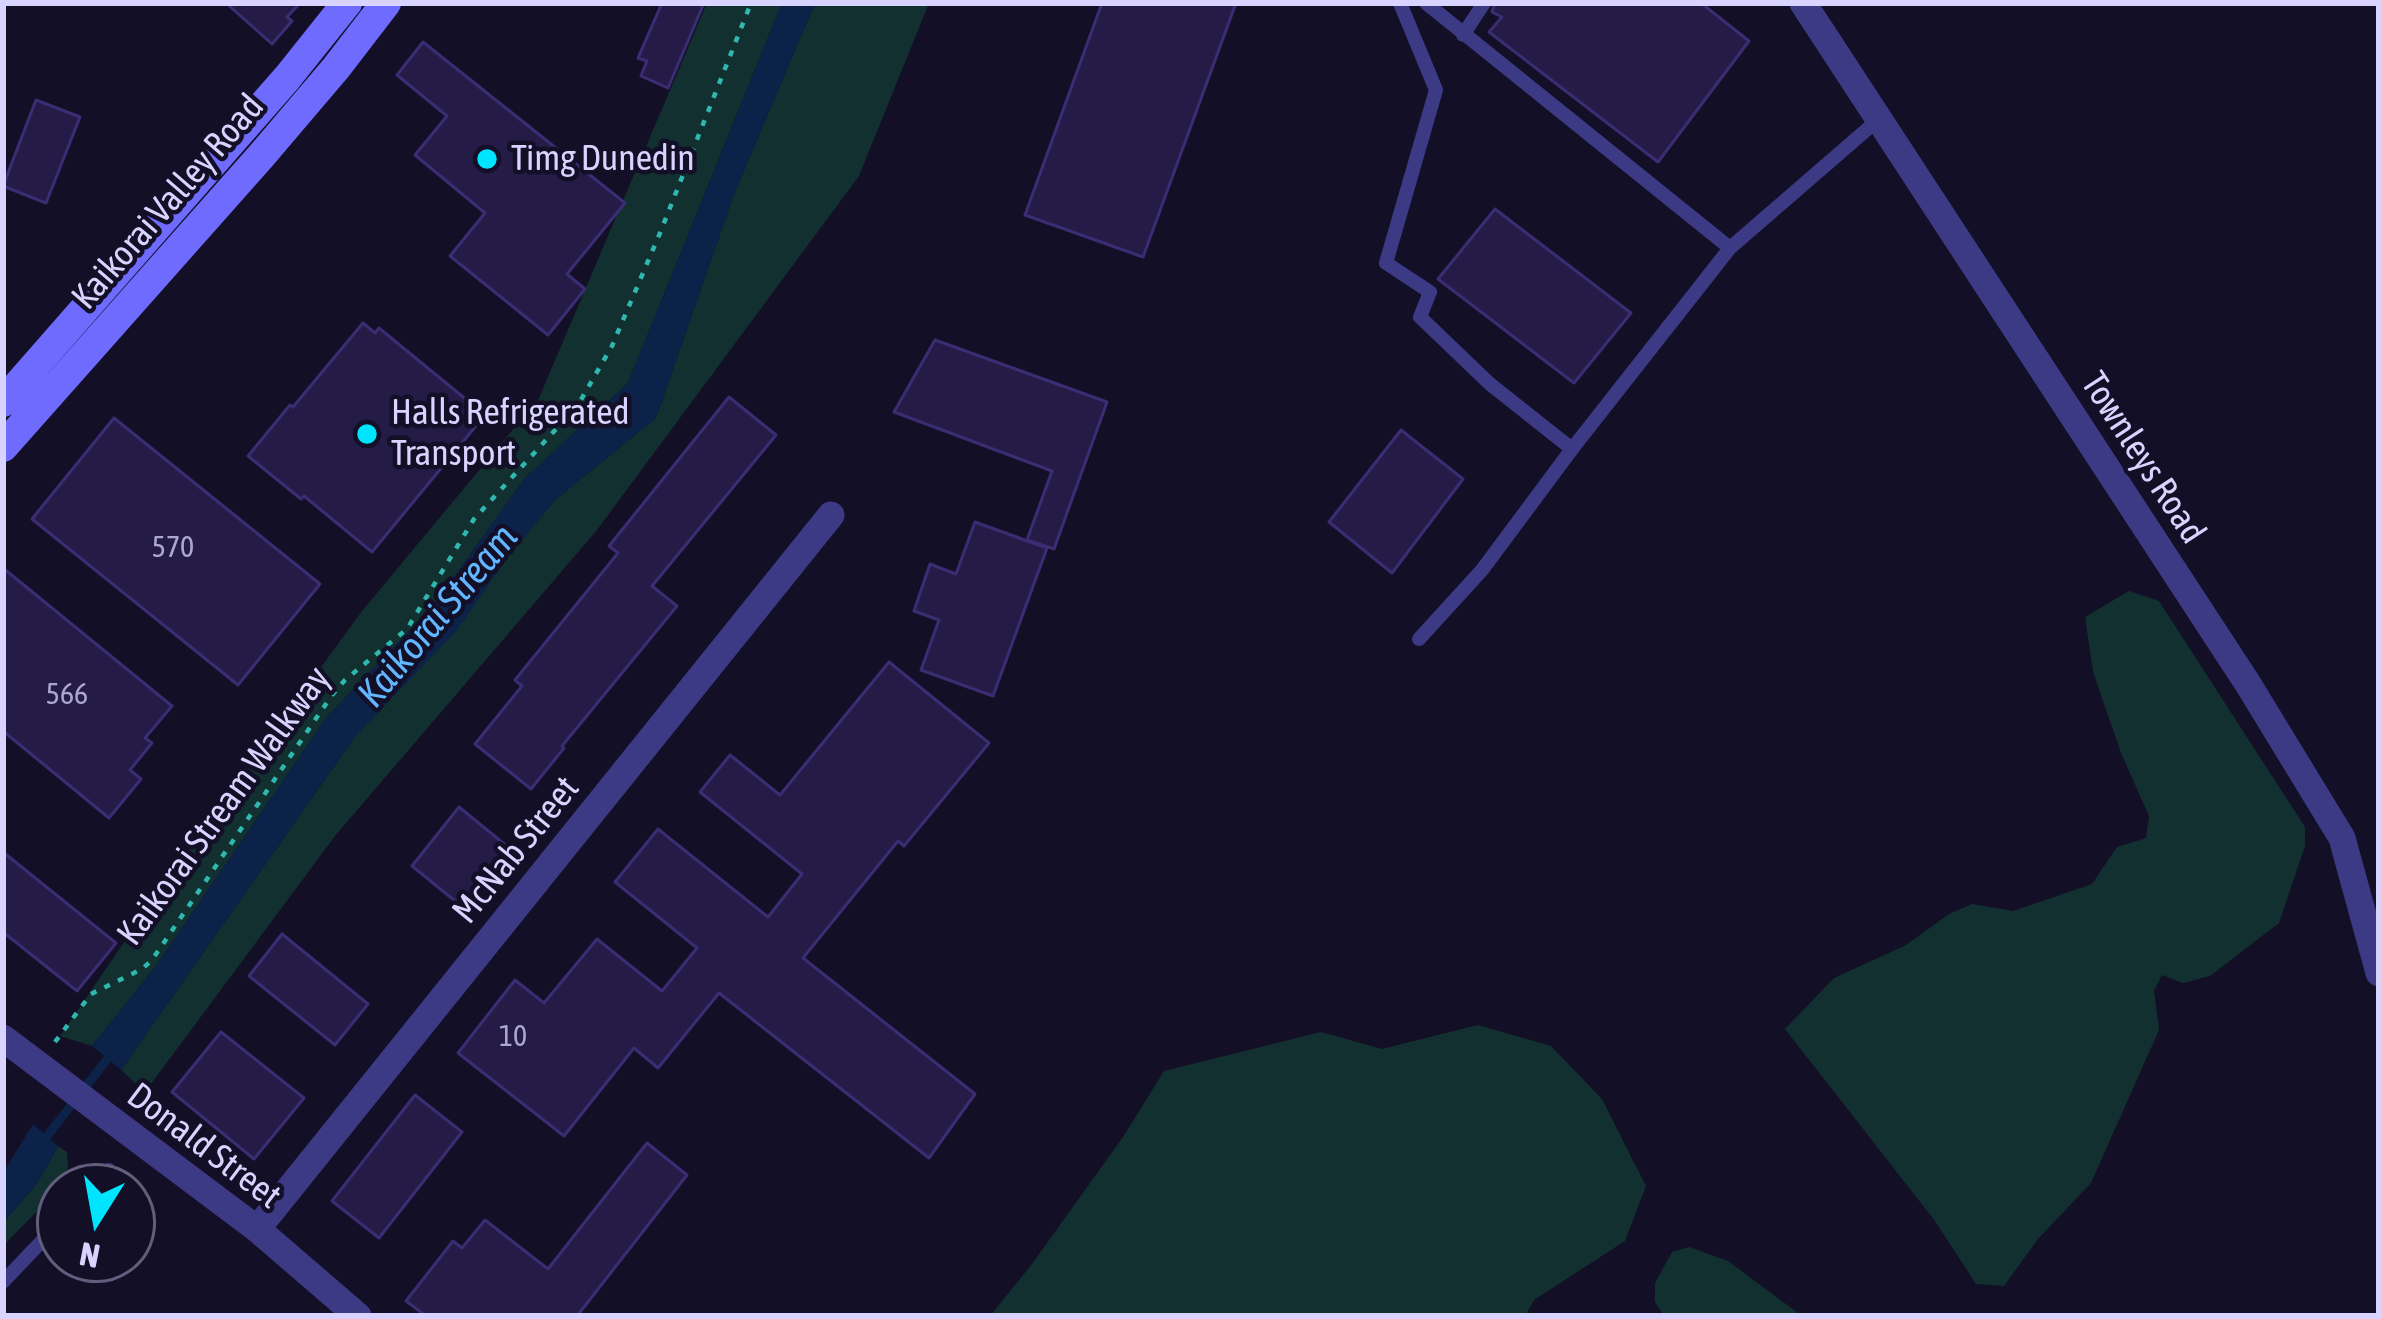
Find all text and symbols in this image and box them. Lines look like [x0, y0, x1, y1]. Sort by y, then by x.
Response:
street label: Kaikorai Valley Road [63, 86, 273, 318]
place label: Timg Dunedin [511, 137, 695, 181]
marker: Timg Dunedin [474, 146, 500, 172]
street label: Townleys Road [2072, 364, 2214, 552]
place label: Halls Refrigerated Transport [391, 391, 630, 476]
marker: Halls Refrigerated Transport [354, 421, 380, 447]
water label: Kaikorai Stream [348, 515, 528, 717]
house number: 570 [152, 530, 194, 566]
street label: Kaikorai Stream Walkway [108, 658, 340, 954]
house number: 566 [46, 677, 88, 713]
street label: McNab Street [444, 768, 588, 932]
house number: 10 [499, 1019, 527, 1055]
street label: Donald Street [119, 1074, 289, 1218]
north arrow [36, 1163, 156, 1283]
text: N [77, 1235, 103, 1276]

